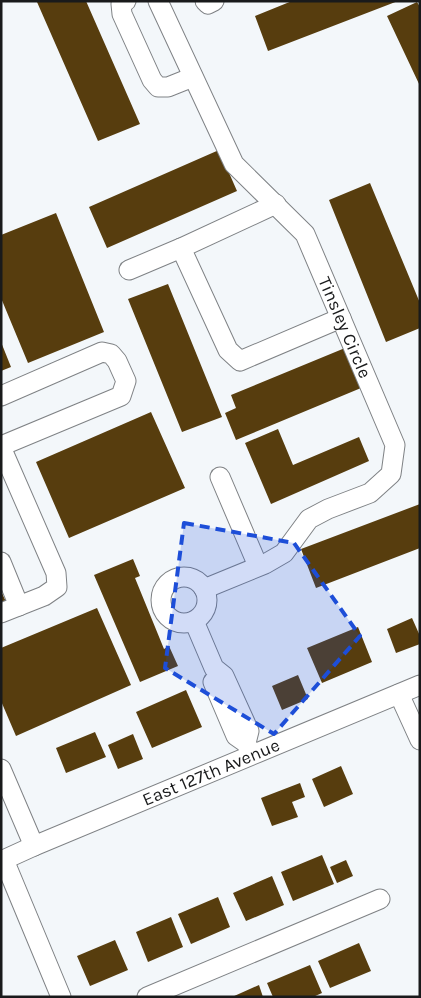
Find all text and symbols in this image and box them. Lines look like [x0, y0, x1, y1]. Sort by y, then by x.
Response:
street label: Tinsley Circle [313, 273, 376, 381]
street label: East 127th Avenue [139, 734, 283, 811]

